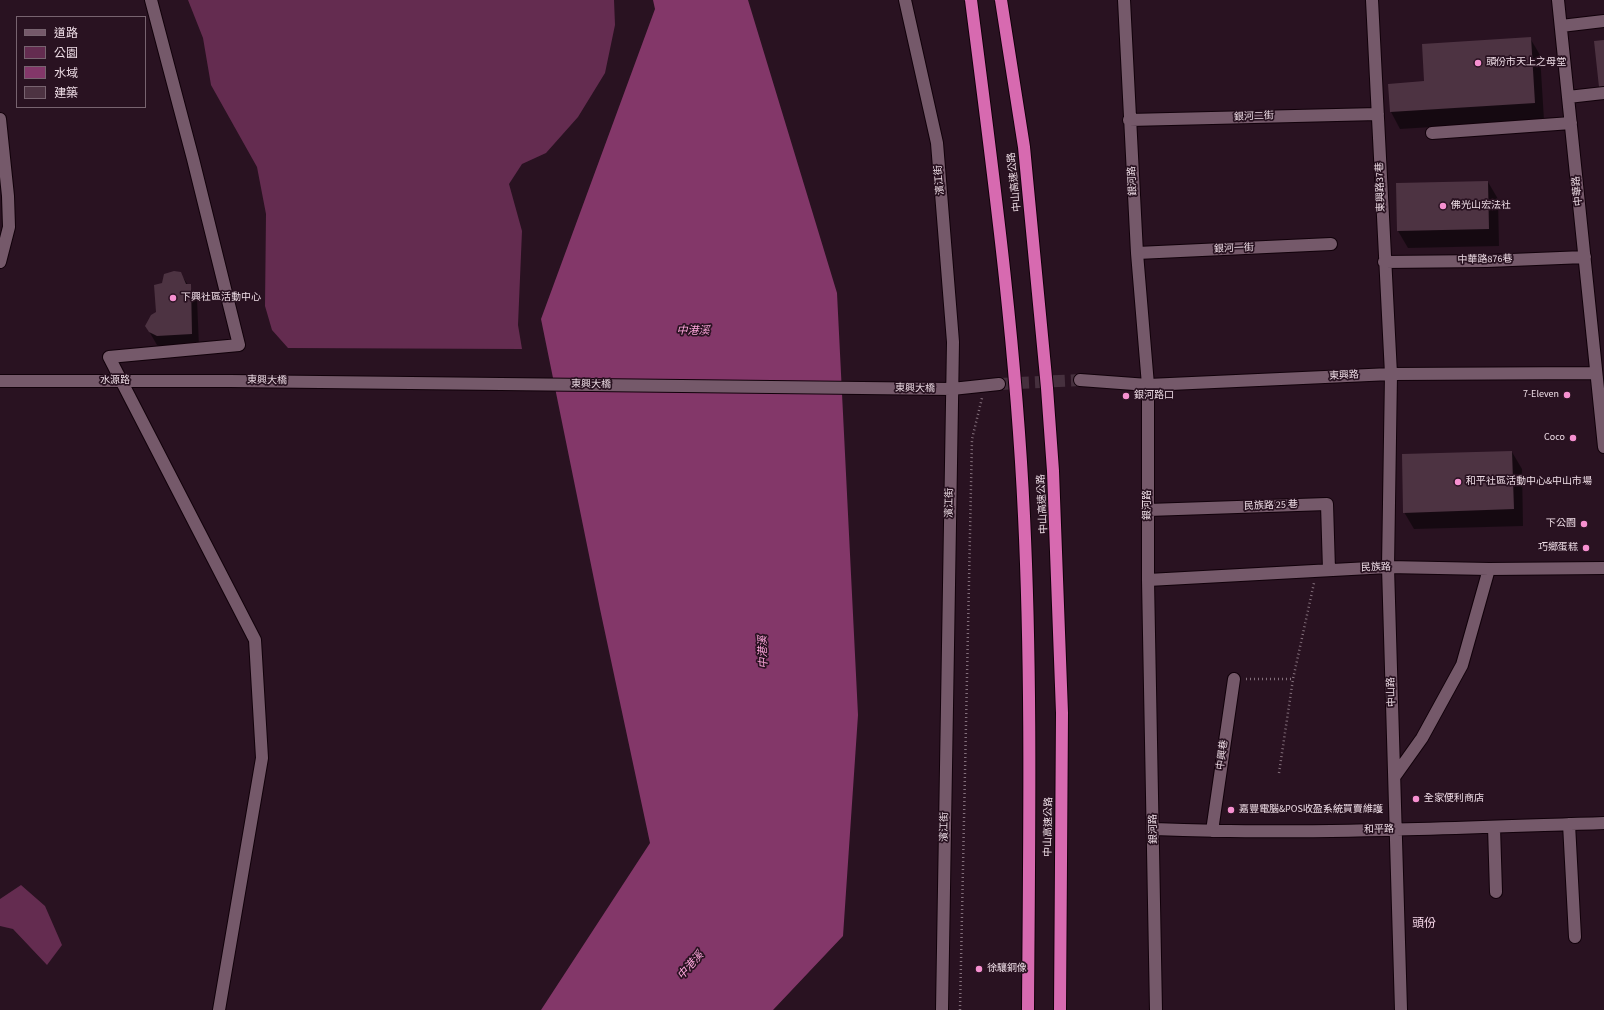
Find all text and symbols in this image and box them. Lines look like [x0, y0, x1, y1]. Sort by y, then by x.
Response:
legend [16, 16, 146, 108]
text: 道路 [54, 25, 78, 42]
text: 公園 [54, 45, 78, 62]
place label: 頭份市天上之母堂 [1486, 57, 1566, 69]
marker: 頭份市天上之母堂 [1473, 58, 1483, 68]
text: 水域 [54, 65, 78, 82]
text: 建築 [54, 85, 78, 102]
street label: 銀河二街 [1234, 110, 1274, 124]
street label: 中山高速公路 [1006, 152, 1024, 212]
street label: 東興路37巷 [1374, 162, 1388, 212]
street label: 濱江街 [933, 165, 947, 195]
street label: 銀河路 [1126, 166, 1140, 196]
street label: 中華路 [1570, 175, 1586, 207]
place label: 佛光山宏法社 [1451, 200, 1511, 212]
marker: 佛光山宏法社 [1438, 201, 1448, 211]
street label: 銀河一街 [1214, 242, 1254, 256]
street label: 中華路876巷 [1457, 254, 1513, 266]
place label: 下興社區活動中心 [181, 292, 261, 304]
marker: 下興社區活動中心 [168, 293, 178, 303]
water label: 中港溪 [677, 325, 709, 339]
street label: 東興路 [1329, 369, 1359, 383]
street label: 水源路 [100, 375, 130, 387]
street label: 東興大橋 [247, 375, 287, 387]
street label: 東興大橋 [571, 379, 611, 391]
street label: 東興大橋 [895, 383, 935, 395]
place label: 7-Eleven [1523, 389, 1559, 401]
place label: 銀河路口 [1134, 390, 1174, 402]
marker: 7-Eleven [1562, 390, 1572, 400]
marker: 銀河路口 [1121, 391, 1131, 401]
place label: Coco [1544, 432, 1565, 444]
marker: Coco [1568, 433, 1578, 443]
street label: 中山高速公路 [1035, 474, 1051, 534]
place label: 和平社區活動中心&中山市場 [1466, 476, 1592, 488]
marker: 和平社區活動中心&中山市場 [1453, 477, 1463, 487]
street label: 濱江街 [944, 488, 956, 518]
street label: 銀河路 [1142, 490, 1154, 520]
street label: 民族路 25 巷 [1244, 499, 1298, 513]
place label: 下公園 [1546, 518, 1576, 530]
marker: 下公園 [1579, 519, 1589, 529]
place label: 巧鄉蛋糕 [1538, 542, 1578, 554]
marker: 巧鄉蛋糕 [1581, 543, 1591, 553]
street label: 民族路 [1361, 561, 1391, 575]
water label: 中港溪 [757, 635, 771, 669]
street label: 中山路 [1385, 677, 1399, 707]
street label: 中興巷 [1215, 739, 1231, 771]
place label: 全家便利商店 [1424, 793, 1484, 805]
marker: 全家便利商店 [1411, 794, 1421, 804]
street label: 中山高速公路 [1042, 797, 1056, 857]
place label: 嘉豐電腦&POS收盈系統買賣維護 [1239, 804, 1383, 816]
marker: 嘉豐電腦&POS收盈系統買賣維護 [1226, 805, 1236, 815]
street label: 濱江街 [939, 812, 951, 842]
street label: 銀河路 [1148, 814, 1160, 844]
street label: 和平路 [1364, 824, 1394, 836]
district label: 頭份 [1412, 917, 1436, 931]
water label: 中港溪 [675, 949, 707, 983]
place label: 徐驤銅像 [987, 963, 1027, 975]
marker: 徐驤銅像 [974, 964, 984, 974]

